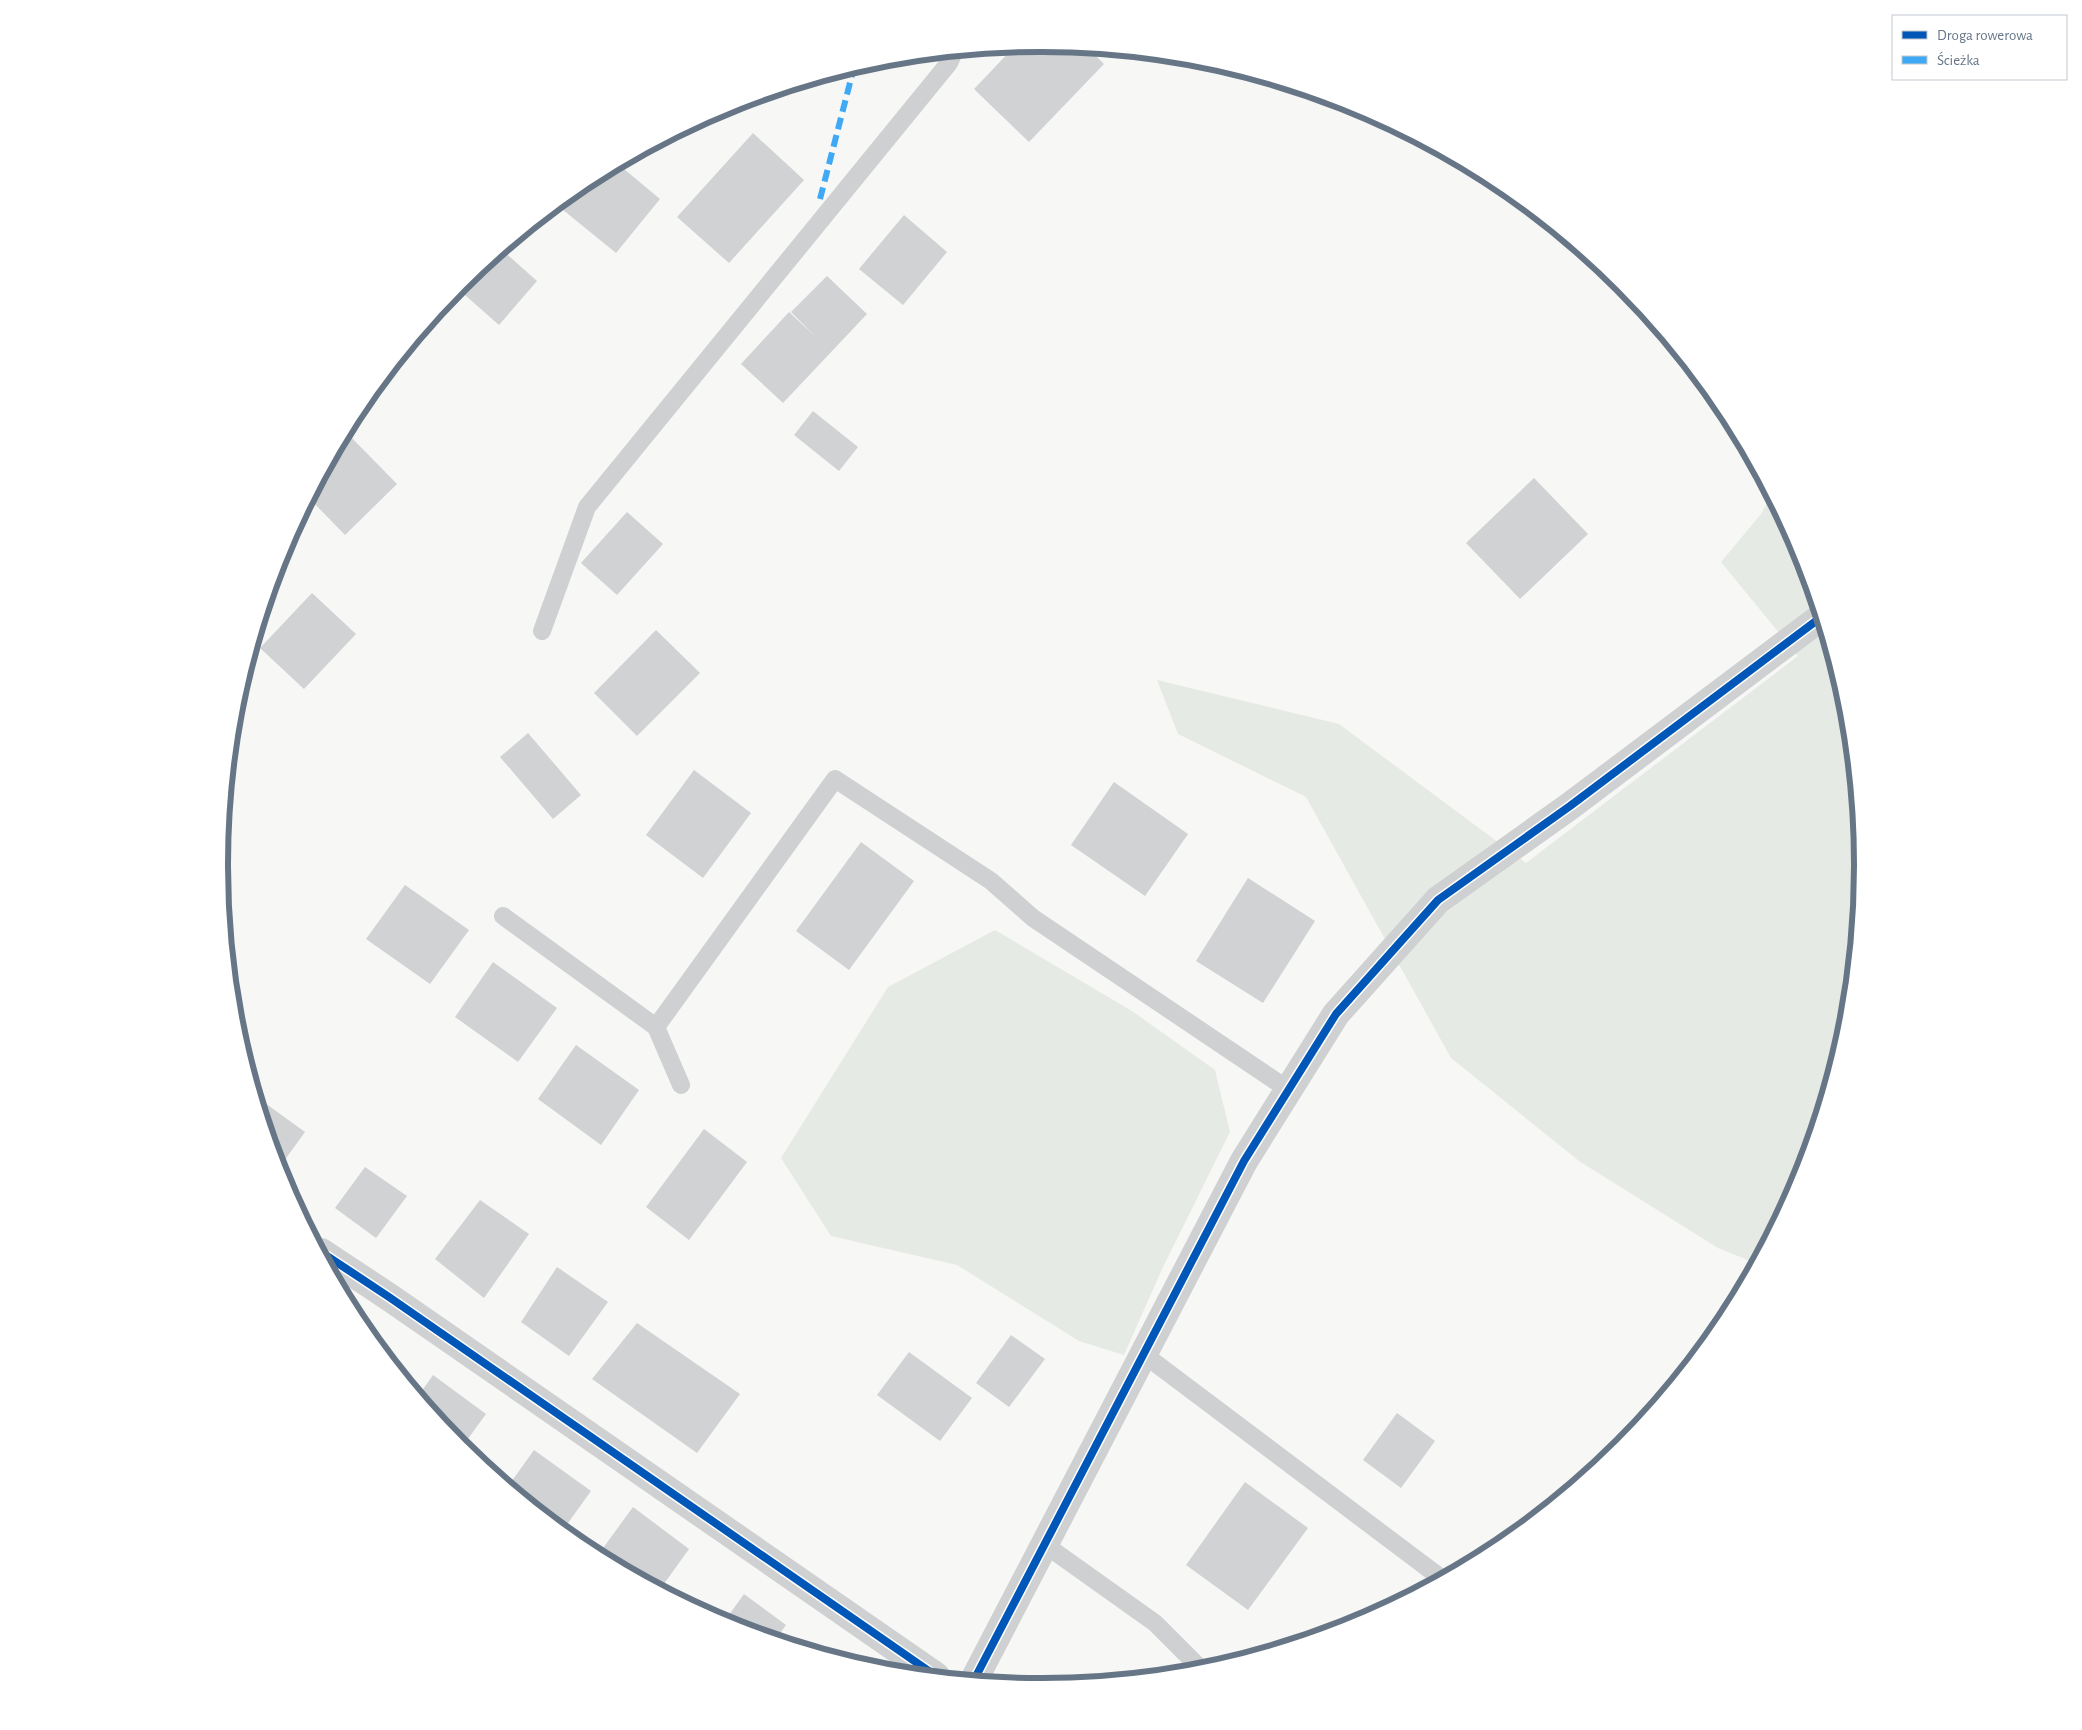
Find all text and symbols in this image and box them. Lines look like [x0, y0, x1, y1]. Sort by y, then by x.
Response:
legend [1892, 15, 2067, 80]
text: Droga rowerowa [1937, 28, 2033, 43]
text: Ścieżka [1937, 51, 1980, 68]

